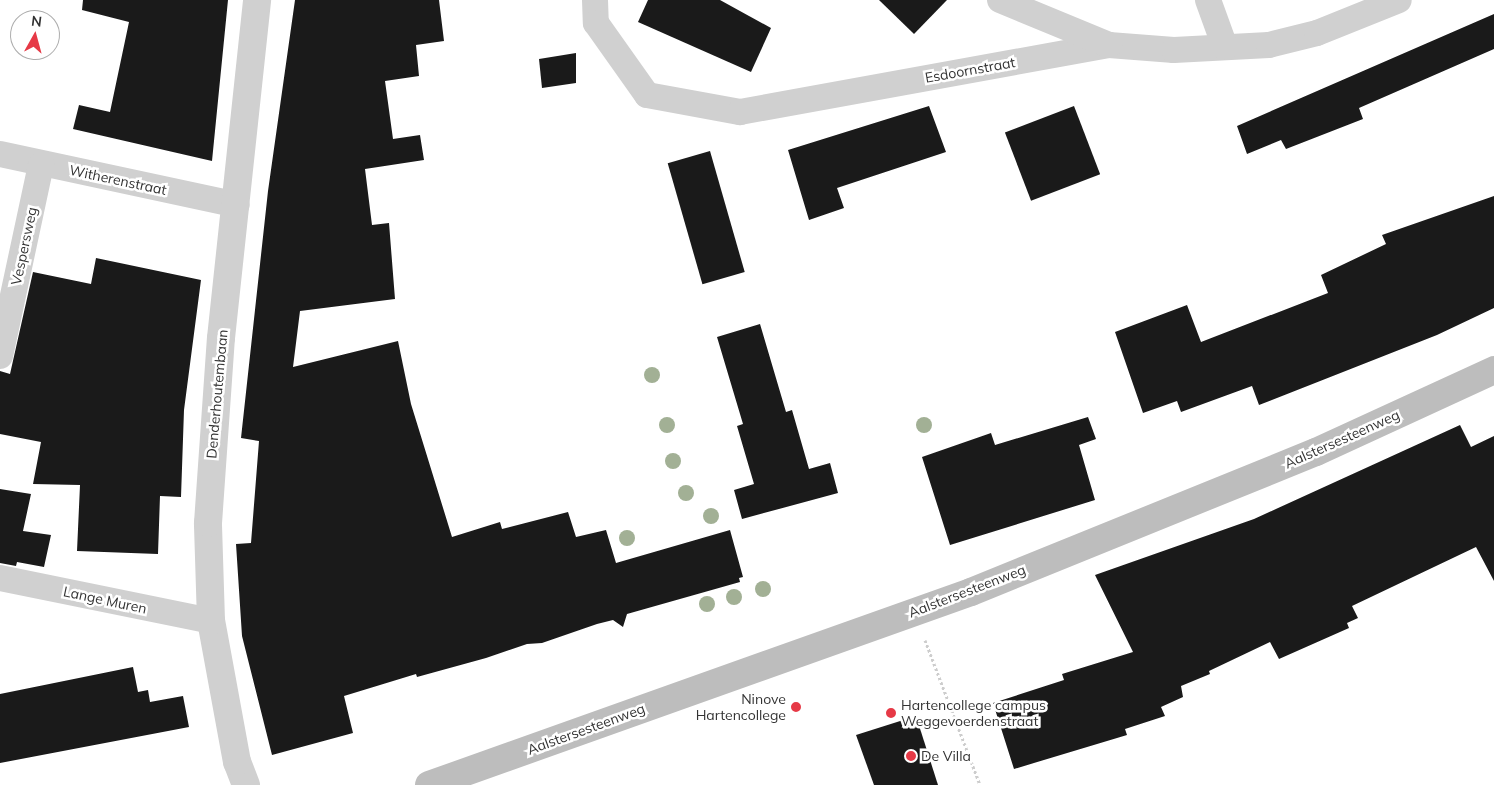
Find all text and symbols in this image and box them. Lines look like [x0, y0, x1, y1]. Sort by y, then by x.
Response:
north arrow [10, 10, 60, 60]
text: N [30, 12, 43, 31]
street label: Esdoornstraat [924, 54, 1016, 86]
street label: Witherenstraat [68, 162, 168, 198]
street label: Vespersweg [8, 205, 40, 287]
street label: Denderhoutembaan [203, 329, 231, 459]
street label: Aalstersesteenweg [1282, 406, 1402, 472]
street label: Aalstersesteenweg [906, 561, 1028, 621]
street label: Lange Muren [62, 583, 148, 617]
place label: Ninove Hartencollege [696, 691, 786, 724]
place label: Hartencollege campus Weggevoerdenstraat [901, 697, 1046, 730]
street label: Aalstersesteenweg [525, 700, 647, 758]
marker: Ninove Hartencollege [790, 701, 802, 713]
marker: Hartencollege campus Weggevoerdenstraat [885, 707, 897, 719]
place label: De Villa [921, 748, 971, 764]
marker: De Villa [905, 750, 917, 762]

